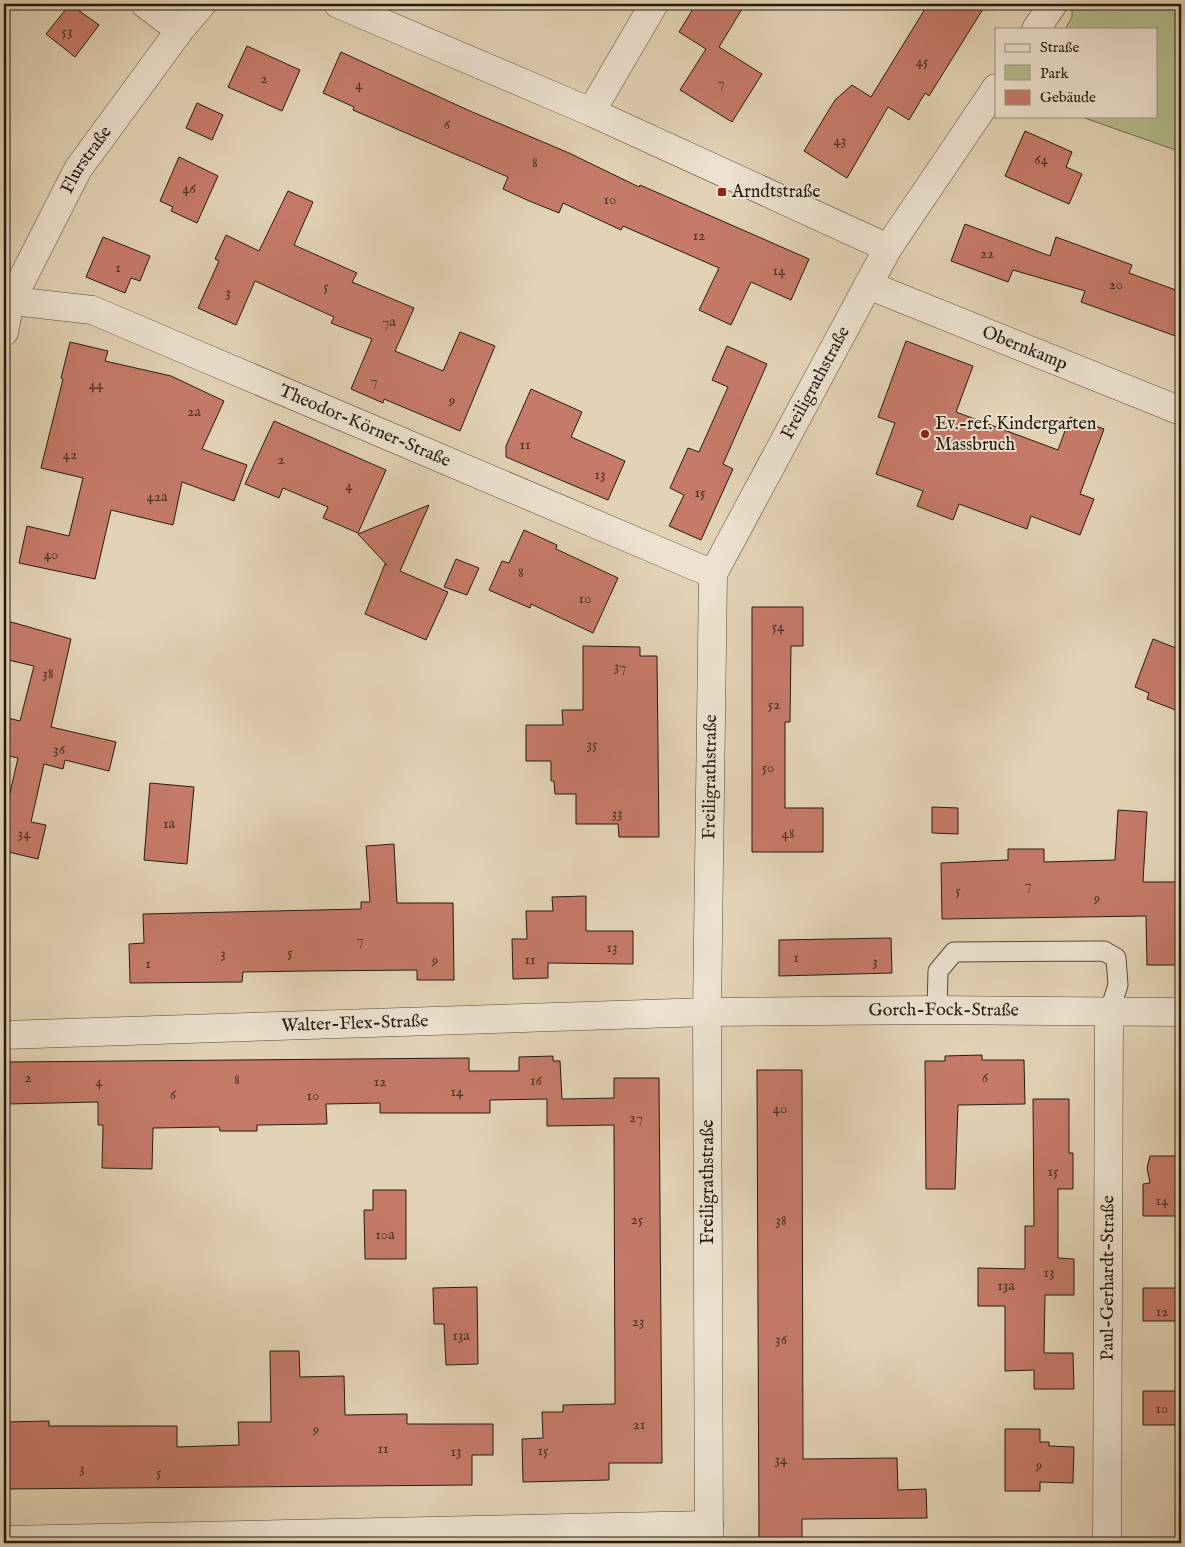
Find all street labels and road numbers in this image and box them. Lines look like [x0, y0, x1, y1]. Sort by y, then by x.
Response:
street label: Flurstraße [56, 122, 117, 198]
street label: Obernkamp [979, 321, 1071, 376]
street label: Freiligrathstraße [776, 322, 855, 443]
street label: Theodor-Körner-Straße [275, 379, 454, 473]
street label: Freiligrathstraße [698, 714, 723, 840]
street label: Gorch-Fock-Straße [868, 998, 1019, 1022]
street label: Walter-Flex-Straße [281, 1010, 429, 1037]
street label: Freiligrathstraße [697, 1120, 720, 1244]
street label: Paul-Gerhardt-Straße [1096, 1195, 1120, 1361]

